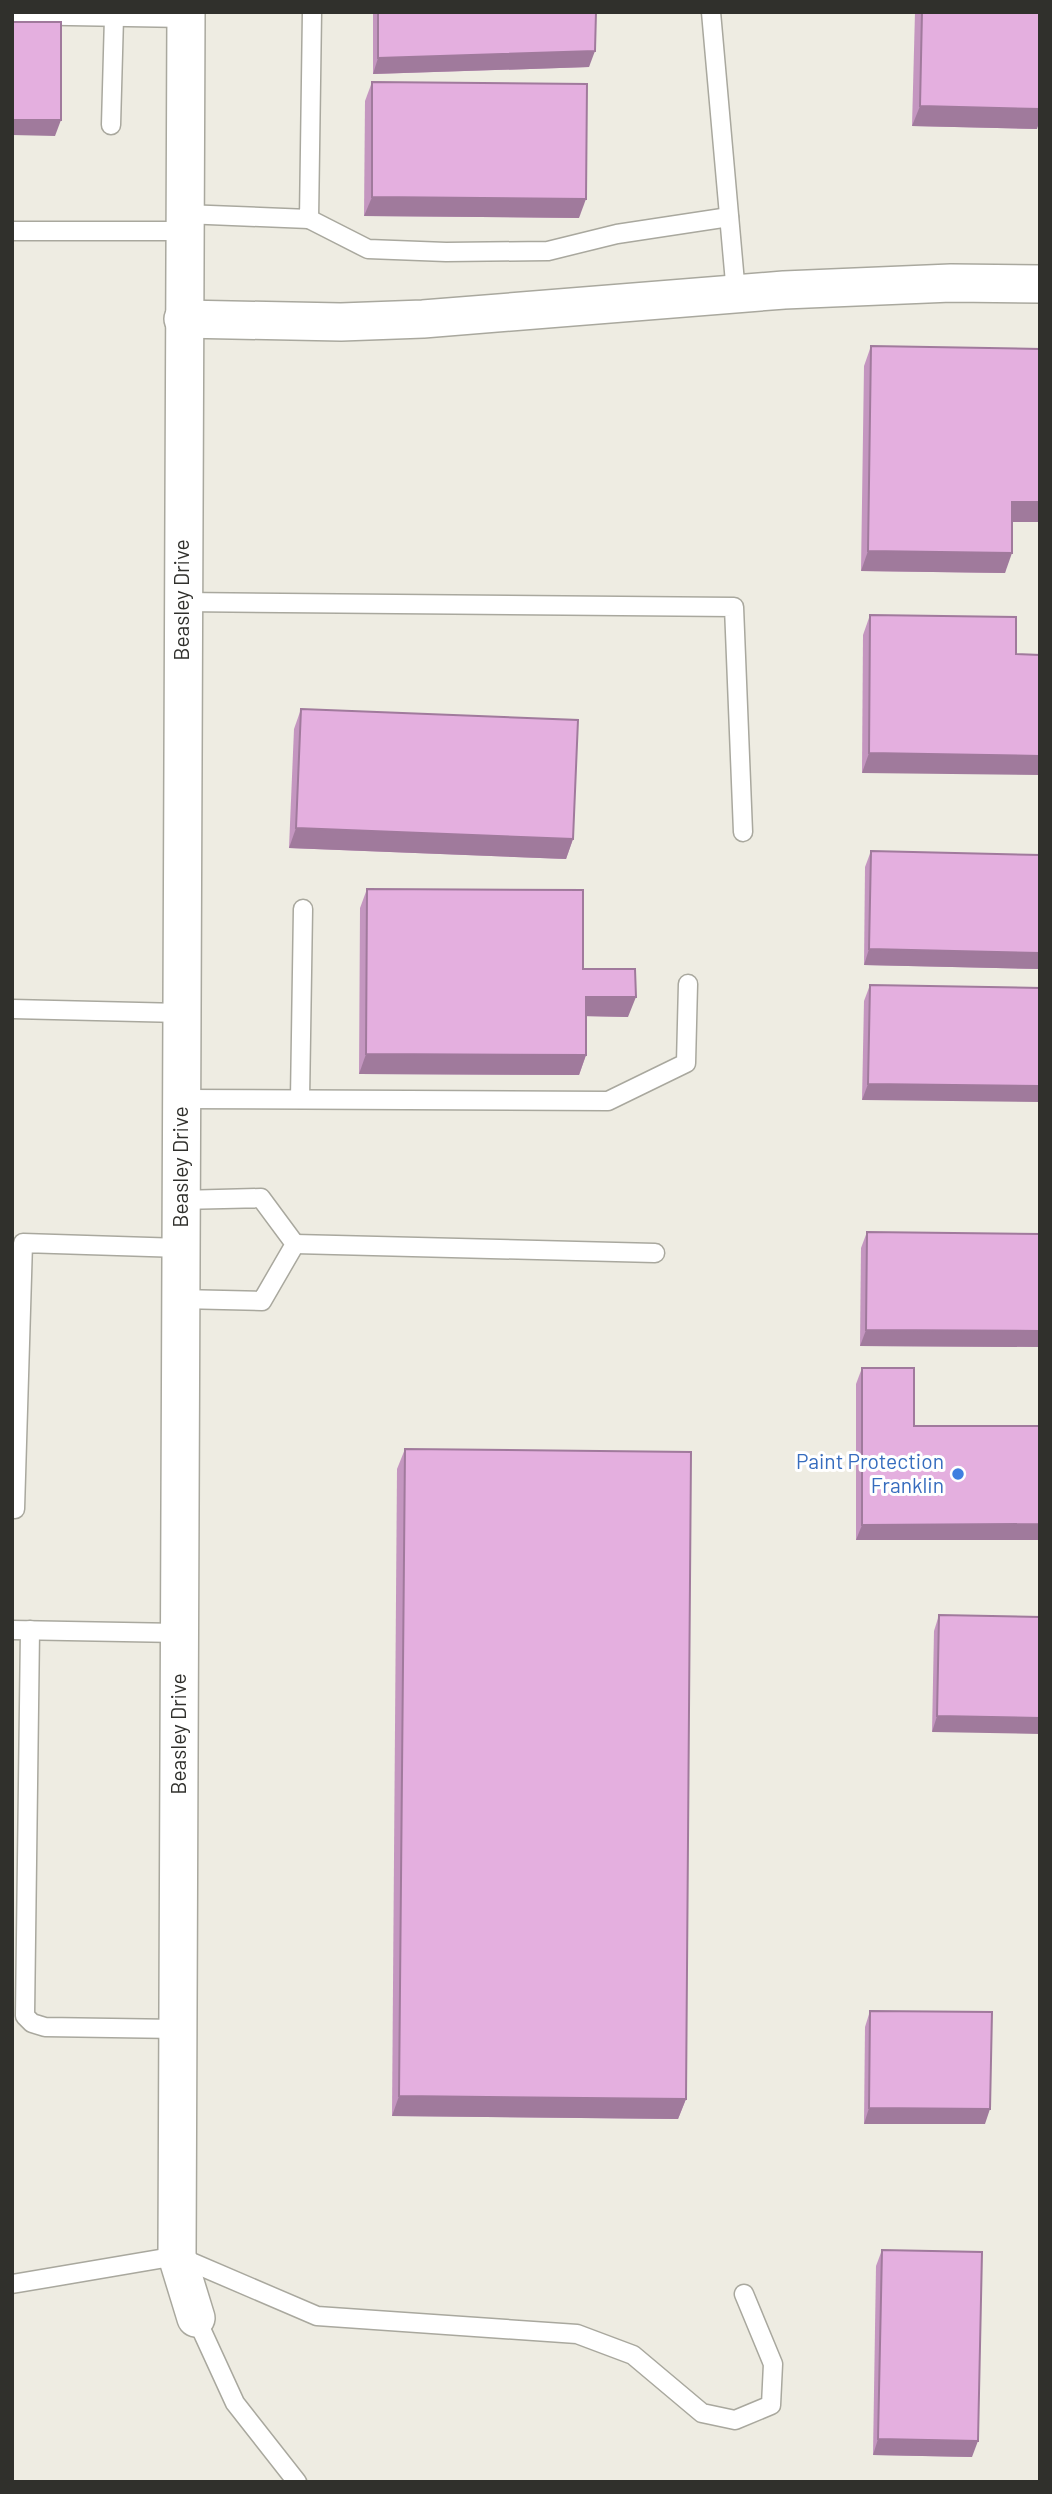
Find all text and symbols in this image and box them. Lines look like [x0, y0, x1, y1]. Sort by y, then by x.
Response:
street label: Beasley Drive [168, 539, 193, 661]
street label: Beasley Drive [167, 1106, 192, 1228]
place label: Paint Protection Franklin [796, 1448, 944, 1497]
marker: Paint Protection Franklin [950, 1466, 966, 1482]
street label: Beasley Drive [165, 1673, 190, 1795]

